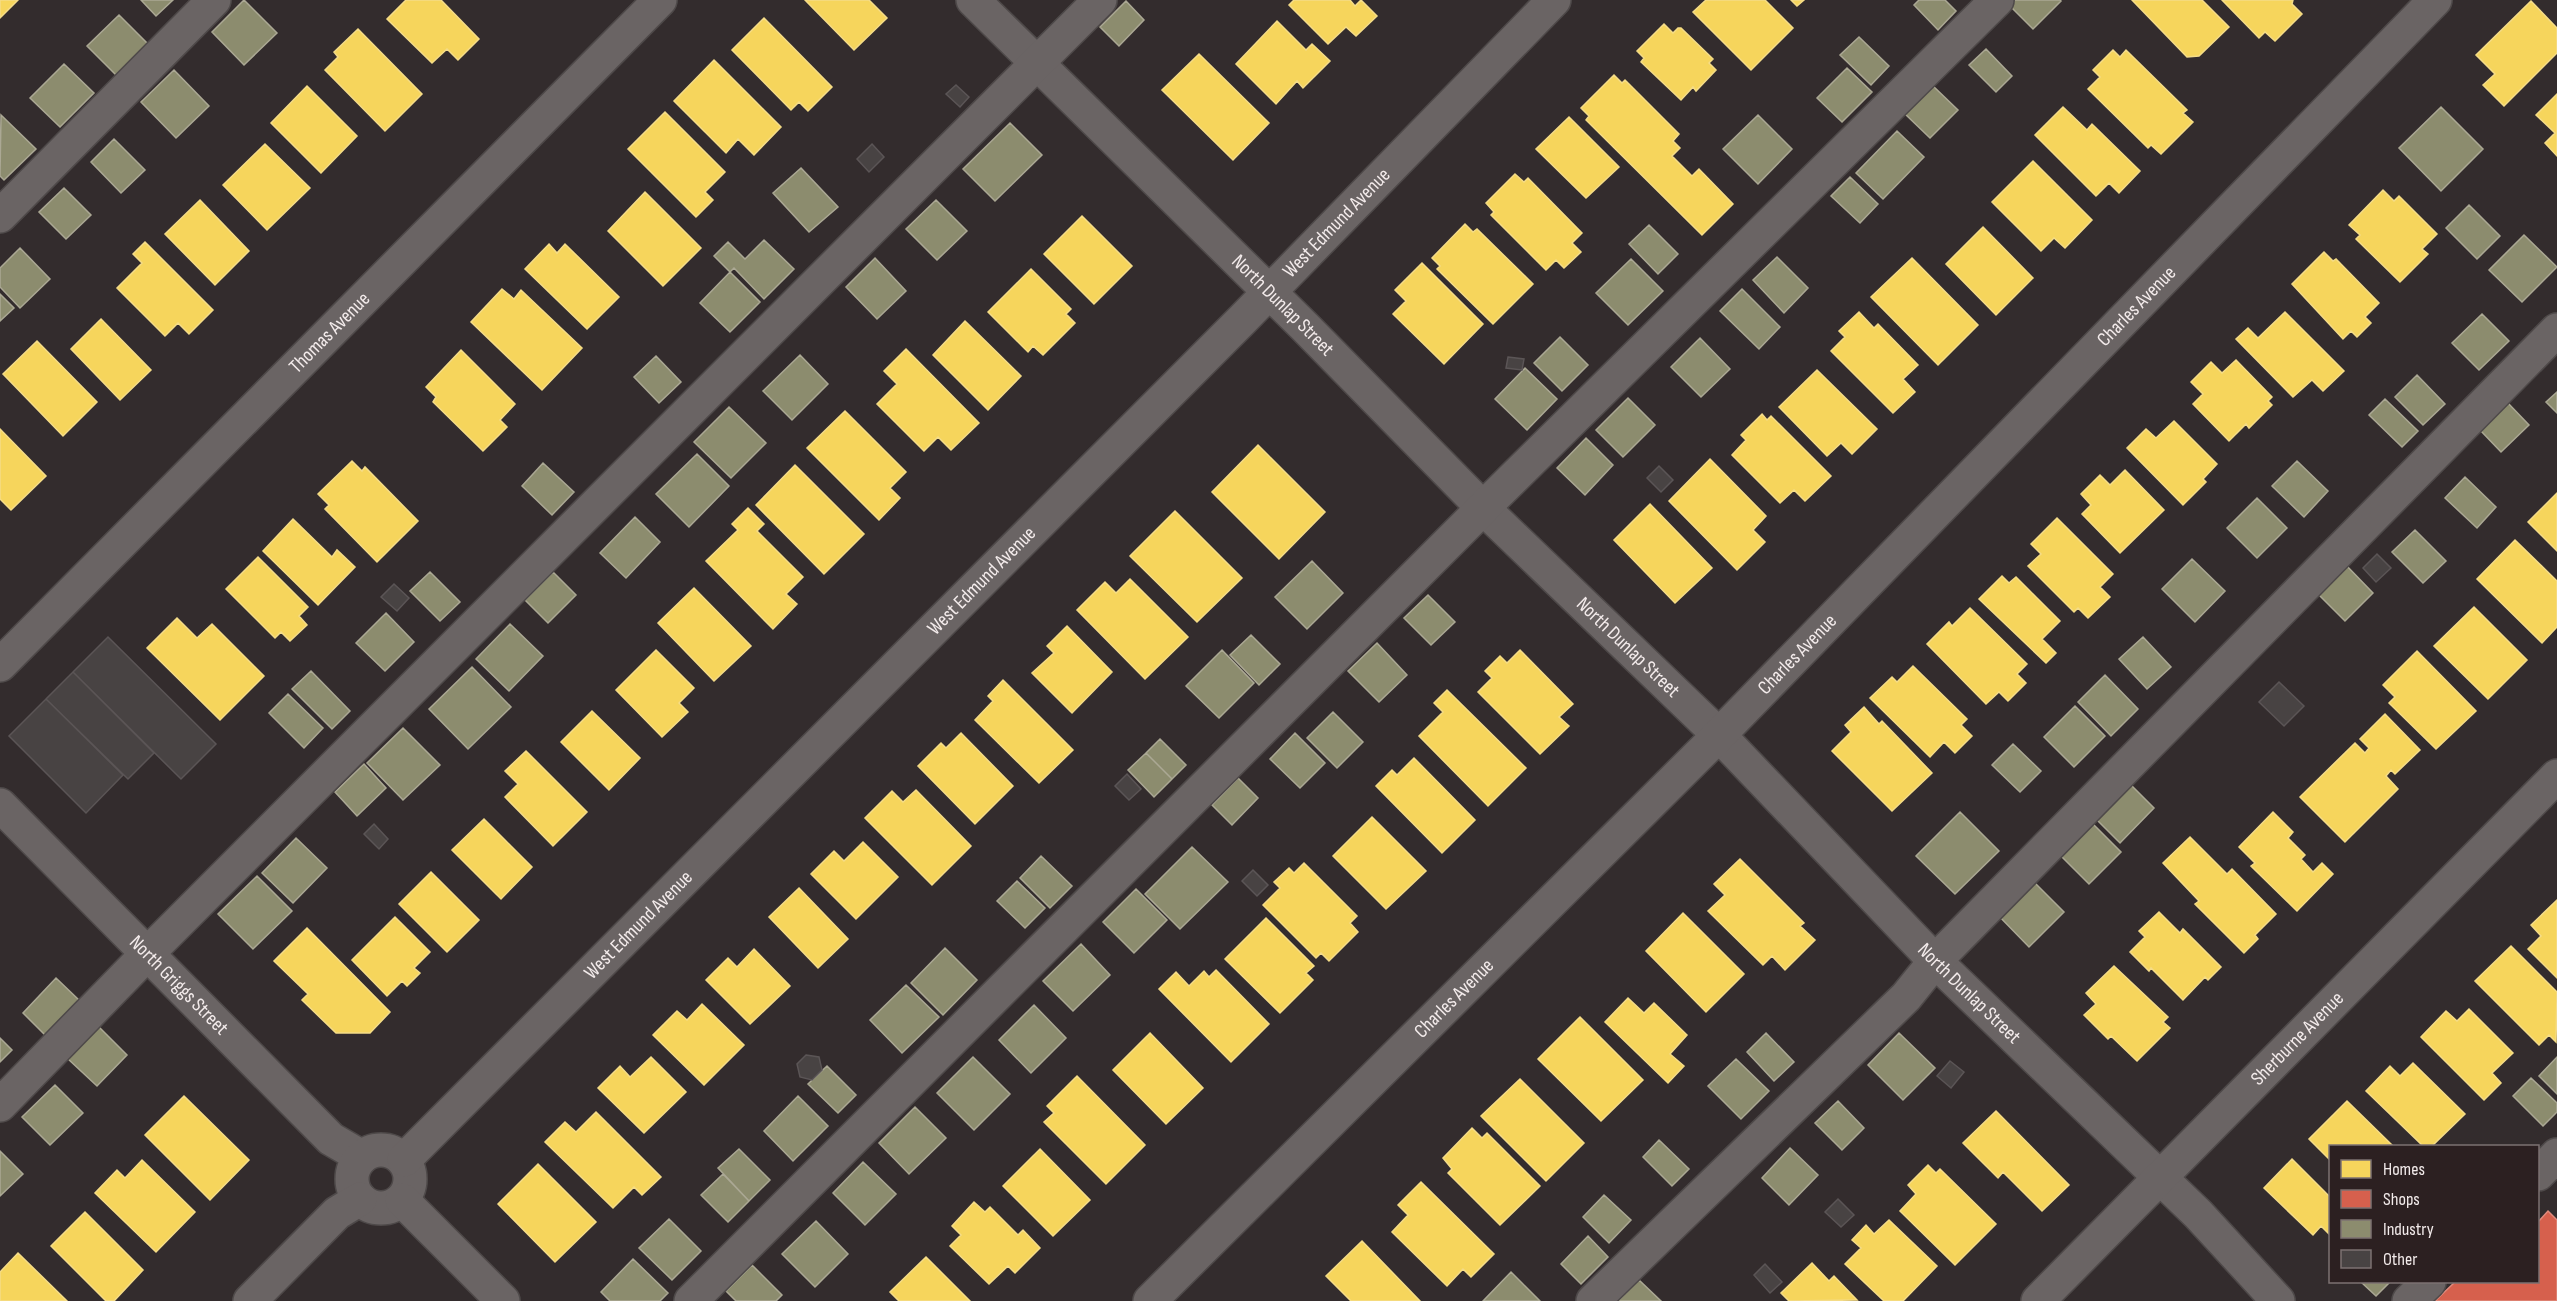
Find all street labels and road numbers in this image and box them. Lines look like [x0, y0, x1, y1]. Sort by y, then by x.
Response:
street label: West Edmund Avenue [1278, 163, 1395, 283]
street label: North Dunlap Street [1227, 250, 1339, 361]
street label: Charles Avenue [2092, 261, 2181, 352]
street label: Thomas Avenue [284, 287, 375, 378]
street label: West Edmund Avenue [922, 521, 1041, 640]
street label: North Dunlap Street [1571, 592, 1685, 703]
street label: Charles Avenue [1753, 609, 1842, 700]
street label: West Edmund Avenue [579, 866, 698, 984]
street label: North Griggs Street [124, 931, 233, 1040]
street label: North Dunlap Street [1912, 938, 2026, 1049]
street label: Charles Avenue [1409, 954, 1499, 1043]
street label: Sherburne Avenue [2246, 987, 2349, 1090]

